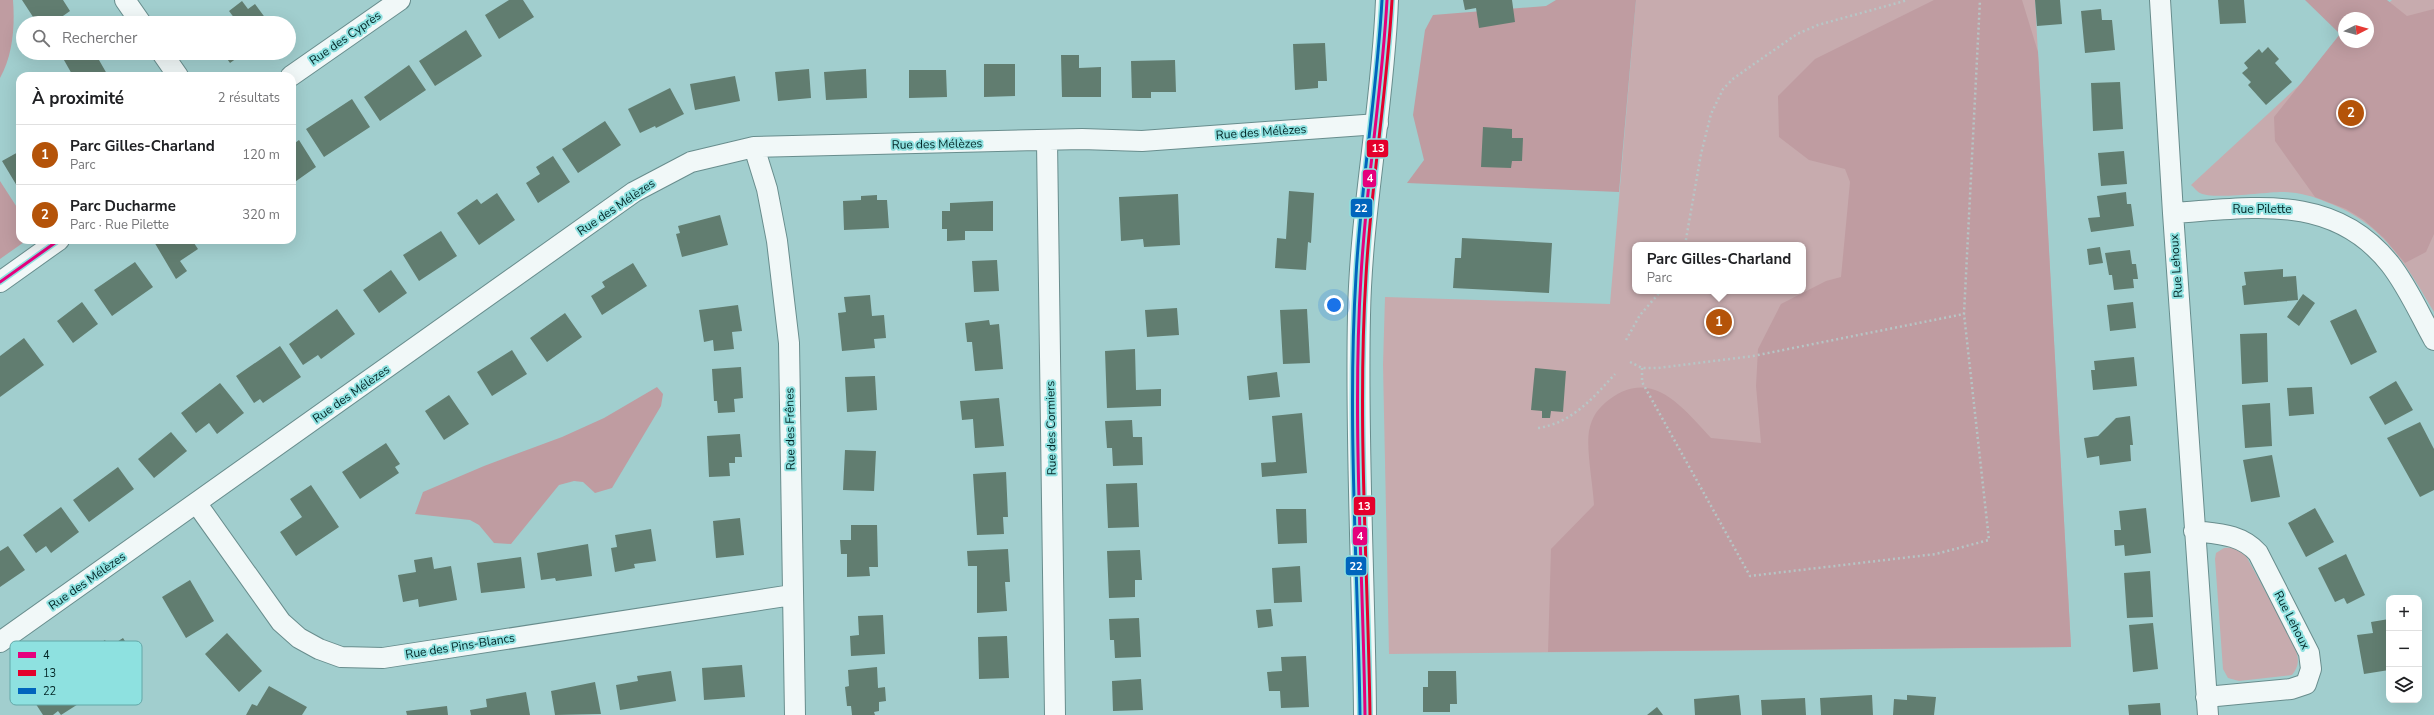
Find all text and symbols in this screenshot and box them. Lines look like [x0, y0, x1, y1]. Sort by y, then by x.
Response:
street label: Rue des Cyprès [306, 7, 384, 69]
north arrow [2338, 12, 2374, 48]
search box [16, 16, 296, 60]
icon: search [30, 27, 52, 49]
text: Rechercher [62, 28, 137, 48]
text: À proximité [32, 87, 124, 110]
text: 2 résultats [218, 89, 280, 107]
pin: 2 [2338, 98, 2364, 128]
street label: Rue des Mélèzes [1215, 121, 1307, 143]
street label: Rue des Mélèzes [892, 135, 983, 153]
text: Parc Gilles-Charland [70, 136, 215, 156]
line badge: 13 [1366, 139, 1389, 158]
text: 13 [1371, 141, 1385, 156]
text: 1 [41, 146, 49, 164]
text: 120 m [242, 146, 280, 164]
text: Parc [70, 156, 95, 174]
line badge: 4 [1362, 169, 1377, 188]
text: 4 [1367, 171, 1374, 186]
street label: Rue des Mélèzes [574, 175, 658, 239]
text: Parc Ducharme [70, 196, 176, 216]
line badge: 22 [1350, 198, 1373, 218]
text: 22 [1354, 201, 1368, 216]
street label: Rue Pilette [2232, 201, 2292, 217]
text: 2 [41, 206, 49, 224]
text: 320 m [242, 206, 280, 224]
text: Parc · Rue Pilette [70, 216, 169, 234]
street label: Rue Lehoux [2166, 233, 2186, 298]
popup [1632, 242, 1806, 294]
text: Parc Gilles-Charland [1647, 249, 1791, 269]
text: Parc [1647, 269, 1672, 287]
your location [1324, 295, 1344, 315]
pin: 1 [1706, 307, 1732, 337]
street label: Rue des Mélèzes [309, 361, 393, 427]
street label: Rue des Cormiers [1042, 380, 1060, 475]
street label: Rue des Frênes [781, 387, 799, 470]
line badge: 13 [1353, 496, 1376, 516]
text: 13 [1357, 499, 1371, 514]
line badge: 4 [1352, 526, 1368, 546]
text: 4 [1357, 529, 1364, 544]
street label: Rue des Mélèzes [45, 548, 129, 614]
line badge: 22 [1345, 556, 1367, 576]
text: 22 [1349, 559, 1363, 574]
street label: Rue Lehoux [2270, 588, 2314, 653]
map controls [2386, 595, 2422, 703]
button: + [2386, 595, 2422, 631]
street label: Rue des Pins-Blancs [404, 629, 516, 663]
button: − [2386, 631, 2422, 667]
legend [10, 641, 142, 705]
text: 4 [43, 648, 50, 663]
text: 13 [43, 666, 56, 681]
button: layers [2386, 667, 2422, 703]
text: 22 [43, 684, 56, 699]

